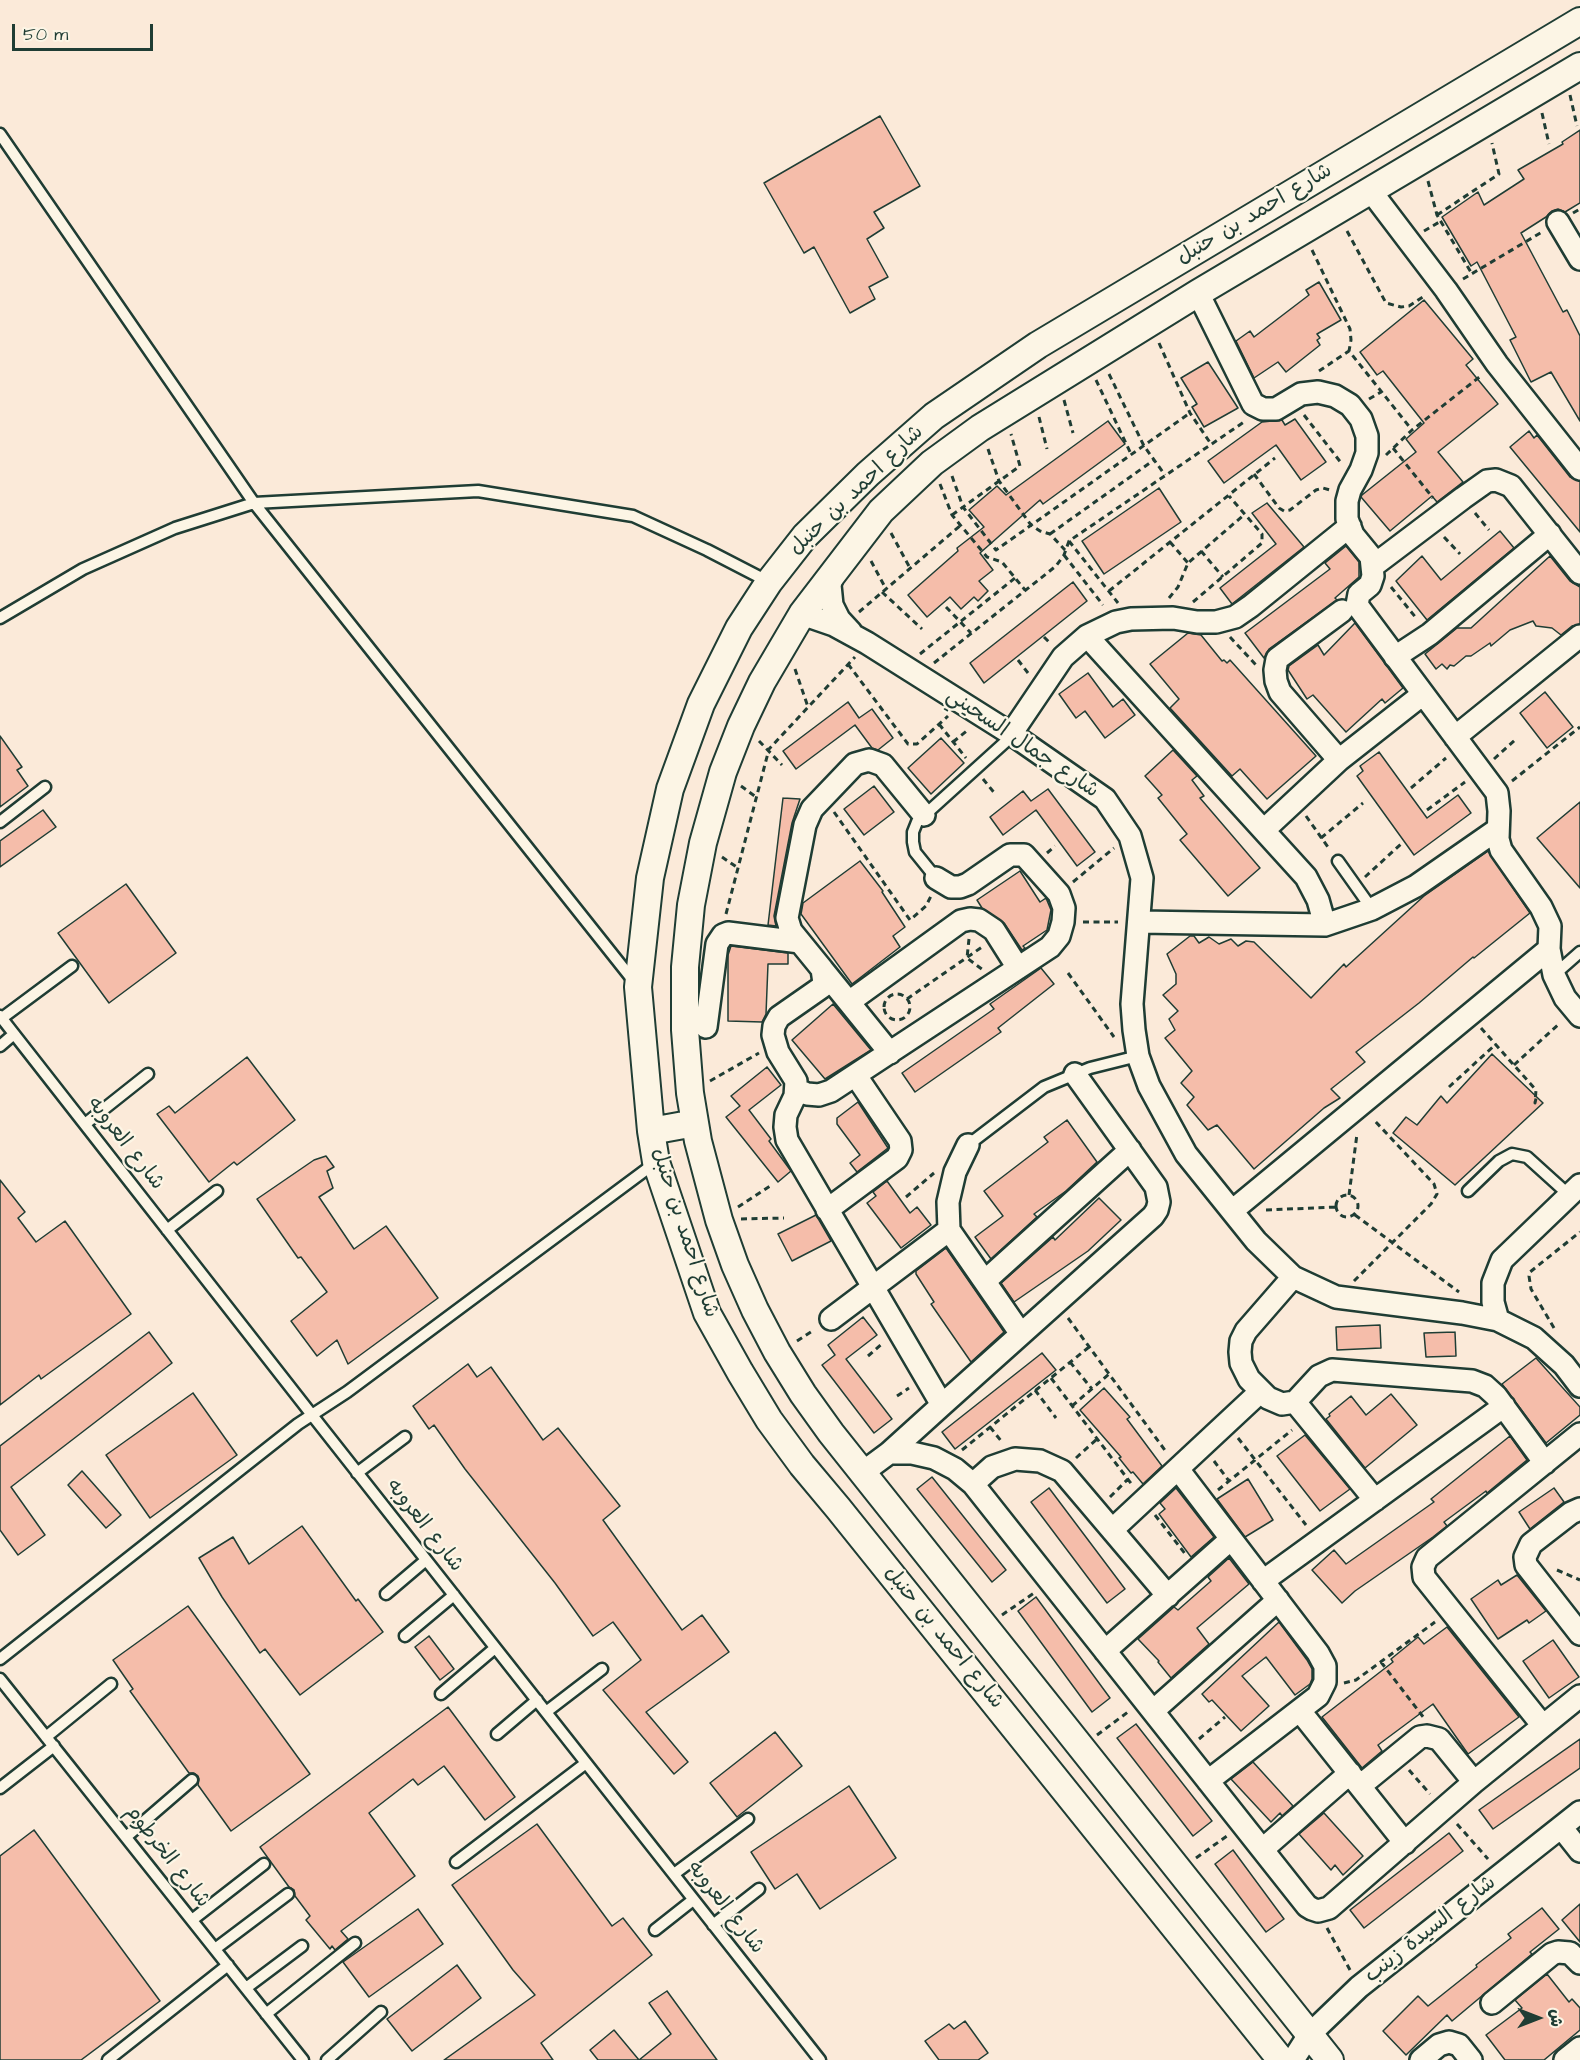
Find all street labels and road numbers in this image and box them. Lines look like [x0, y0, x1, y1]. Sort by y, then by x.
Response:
street label: شارع احمد بن حنبل [1173, 159, 1337, 271]
street label: شارع احمد بن حنبل [785, 421, 929, 561]
street label: شارع جمال السحيني [941, 684, 1103, 804]
street label: شارع العروبه [81, 1093, 169, 1195]
street label: شارع احمد بن حنبل [645, 1145, 723, 1321]
street label: شارع العروبه [380, 1475, 468, 1577]
street label: شارع احمد بن حنبل [878, 1561, 1008, 1715]
street label: شارع الخرطوم [119, 1801, 215, 1913]
street label: شارع العروبه [681, 1857, 769, 1959]
street label: شارع السيدة زينب [1360, 1871, 1502, 1989]

